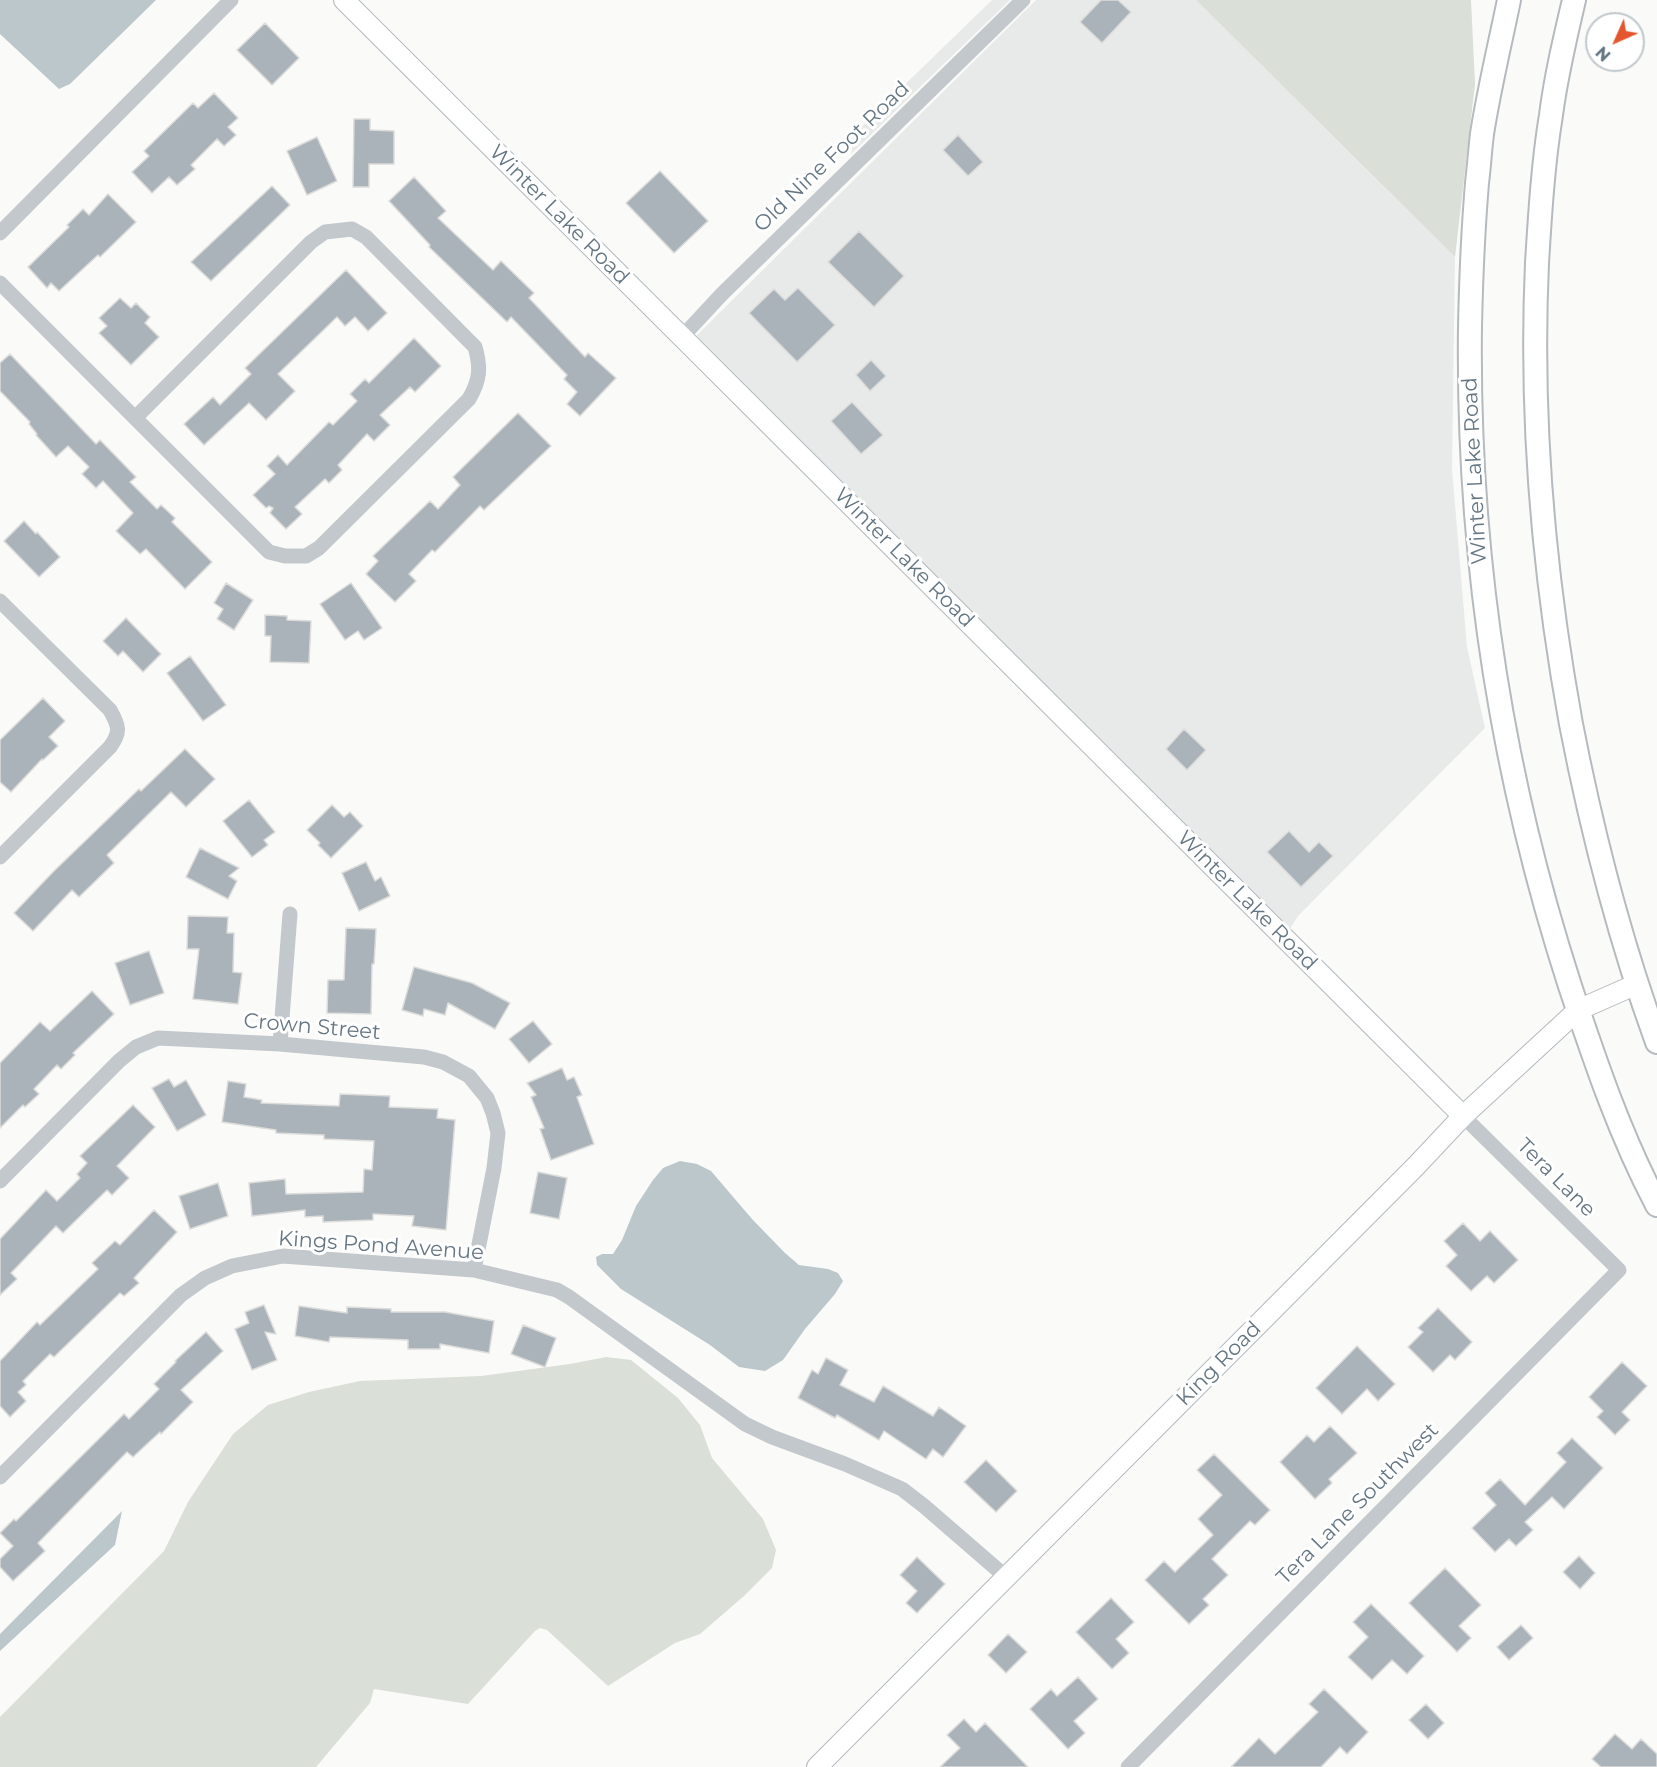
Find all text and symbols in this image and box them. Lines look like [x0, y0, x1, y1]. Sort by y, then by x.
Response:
north arrow [1585, 12, 1645, 72]
text: N [1592, 42, 1615, 65]
street label: Old Nine Foot Road [749, 76, 915, 238]
street label: Winter Lake Road [484, 140, 634, 290]
street label: Winter Lake Road [1458, 377, 1492, 565]
street label: Winter Lake Road [829, 483, 979, 633]
street label: Winter Lake Road [1172, 826, 1322, 976]
street label: Crown Street [242, 1008, 382, 1046]
street label: Tera Lane [1511, 1133, 1601, 1223]
street label: Kings Pond Avenue [277, 1226, 485, 1266]
street label: King Road [1171, 1316, 1267, 1412]
street label: Tera Lane Southwest [1272, 1418, 1444, 1590]

